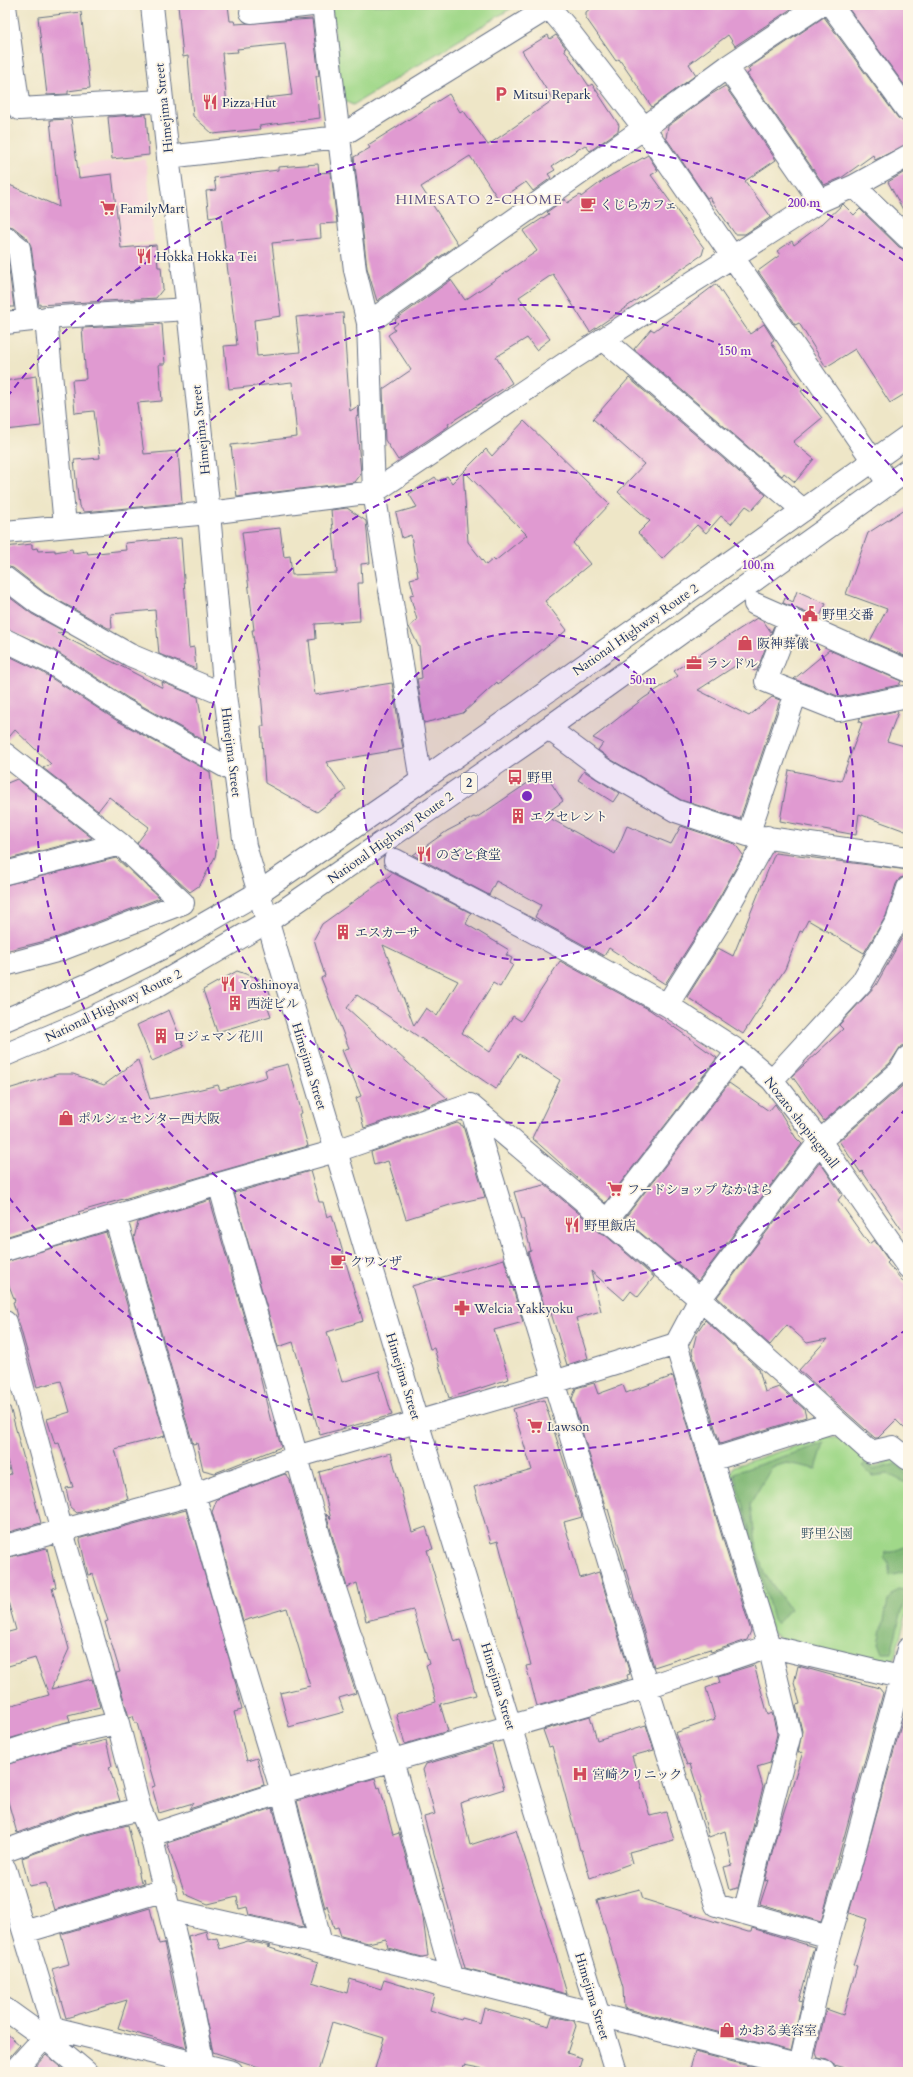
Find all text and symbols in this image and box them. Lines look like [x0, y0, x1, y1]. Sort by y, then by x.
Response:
street label: Himejima Street [150, 62, 178, 154]
parking icon: Mitsui Repark [492, 85, 510, 103]
place label: Mitsui Repark [513, 86, 591, 104]
restaurant icon: Pizza Hut [201, 93, 219, 111]
place label: Pizza Hut [222, 94, 276, 112]
district label: HIMESATO 2-CHOME [395, 190, 563, 209]
cafe icon: くじらカフェ [579, 195, 597, 213]
text: 200 m [788, 195, 821, 211]
place label: くじらカフェ [600, 196, 677, 214]
supermarket icon: FamilyMart [99, 199, 117, 217]
place label: FamilyMart [120, 200, 185, 218]
restaurant icon: Hokka Hokka Tei [135, 247, 153, 265]
place label: Hokka Hokka Tei [156, 248, 257, 266]
text: 150 m [719, 343, 752, 359]
street label: Himejima Street [187, 384, 215, 476]
text: 100 m [742, 557, 775, 573]
street label: National Highway Route 2 [569, 579, 702, 680]
public building icon: 野里交番 [801, 605, 819, 623]
place label: 野里交番 [822, 606, 874, 624]
shop icon: 阪神葬儀 [736, 634, 754, 652]
place label: 阪神葬儀 [757, 635, 809, 653]
office icon: ランドル [685, 654, 703, 672]
place label: ランドル [706, 655, 758, 673]
text: 50 m [630, 672, 657, 688]
street label: Himejima Street [217, 706, 245, 798]
bus stop icon: 野里 [506, 768, 524, 786]
place label: 野里 [527, 769, 553, 787]
road number: 2 [461, 773, 477, 793]
street label: National Highway Route 2 [324, 787, 457, 888]
centre of rings [520, 789, 534, 803]
building icon: エクセレント [509, 807, 527, 825]
place label: エクセレント [530, 808, 608, 826]
restaurant icon: のざと食堂 [415, 845, 433, 863]
place label: のざと食堂 [436, 846, 501, 864]
building icon: エスカーサ [334, 923, 352, 941]
place label: エスカーサ [355, 924, 420, 942]
street label: National Highway Route 2 [42, 965, 185, 1047]
restaurant icon: Yoshinoya [219, 975, 237, 993]
place label: Yoshinoya [240, 976, 299, 994]
building icon: 西淀ビル [226, 994, 244, 1012]
place label: 西淀ビル [247, 995, 299, 1013]
street label: Himejima Street [287, 1021, 331, 1112]
building icon: ロジェマン花川 [152, 1027, 170, 1045]
place label: ロジェマン花川 [173, 1028, 264, 1046]
street label: Nozato shopingmall [760, 1073, 843, 1172]
shop icon: ポルシェセンター西大阪 [57, 1109, 75, 1127]
place label: ポルシェセンター西大阪 [78, 1110, 220, 1128]
supermarket icon: フードショップ なかはら [606, 1180, 624, 1198]
place label: フードショップ なかはら [627, 1181, 773, 1199]
restaurant icon: 野里飯店 [563, 1216, 581, 1234]
place label: 野里飯店 [584, 1217, 636, 1235]
cafe icon: クワンザ [329, 1252, 347, 1270]
place label: クワンザ [350, 1253, 402, 1271]
pharmacy icon: Welcia Yakkyoku [453, 1299, 471, 1317]
place label: Welcia Yakkyoku [473, 1300, 573, 1318]
street label: Himejima Street [381, 1331, 425, 1422]
supermarket icon: Lawson [526, 1417, 544, 1435]
place label: Lawson [547, 1418, 590, 1436]
park label: 野里公園 [801, 1525, 853, 1543]
street label: Himejima Street [476, 1641, 520, 1732]
hospital icon: 宮崎クリニック [571, 1765, 589, 1783]
place label: 宮崎クリニック [592, 1766, 682, 1784]
street label: Himejima Street [570, 1951, 614, 2042]
shop icon: かおる美容室 [718, 2021, 736, 2039]
place label: かおる美容室 [739, 2022, 817, 2040]

